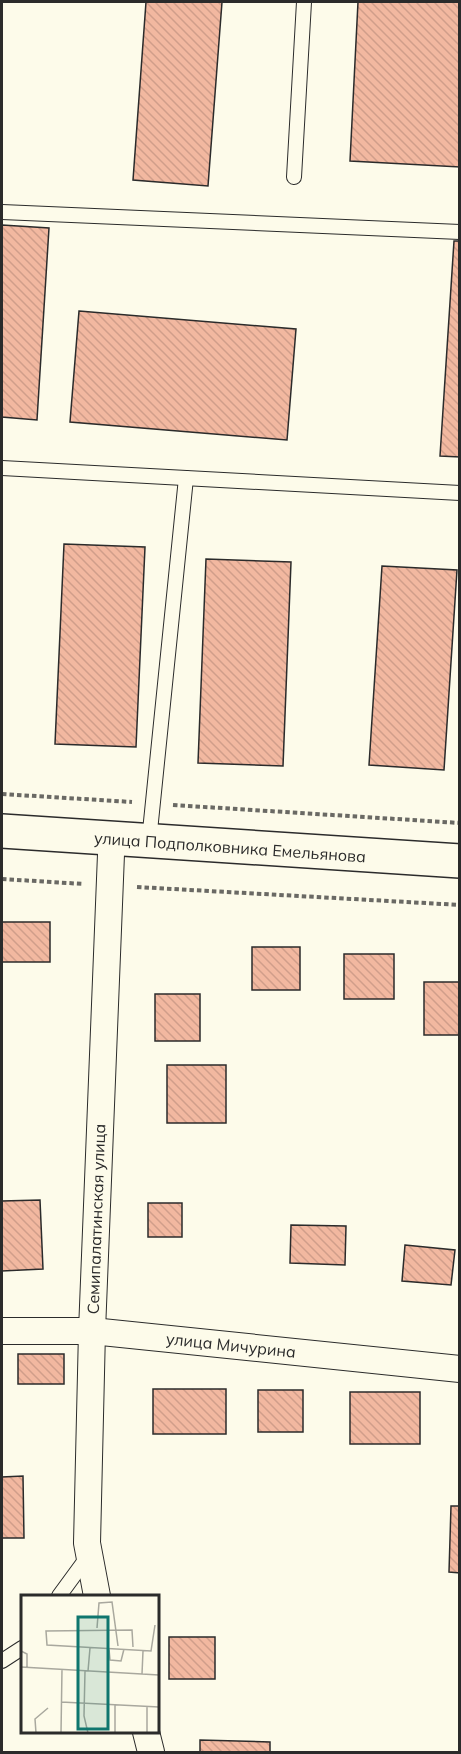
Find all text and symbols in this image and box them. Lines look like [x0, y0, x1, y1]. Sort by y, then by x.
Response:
street label: улица Подполковника Емельянова [93, 828, 367, 866]
street label: Семипалатинская улица [83, 1123, 109, 1315]
street label: улица Мичурина [165, 1328, 297, 1362]
inset map [21, 1595, 159, 1733]

